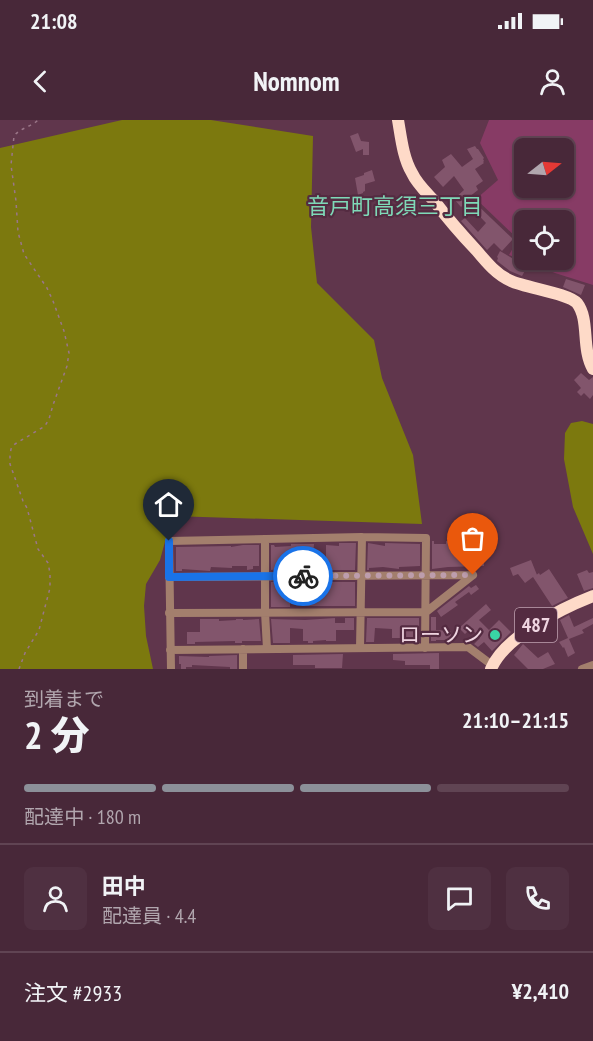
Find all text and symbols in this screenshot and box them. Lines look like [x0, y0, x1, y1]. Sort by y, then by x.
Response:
text: 21:08 [30, 7, 78, 35]
text: Nomnom [253, 64, 340, 98]
icon: back [24, 65, 57, 98]
icon: person [536, 65, 569, 98]
north arrow [514, 138, 574, 198]
map controls [514, 138, 574, 270]
district label: 音戸町高須三丁目 [307, 192, 483, 220]
button: locate [514, 210, 574, 270]
pin [143, 479, 194, 541]
icon: home [152, 488, 185, 521]
pin [447, 513, 498, 575]
icon: bag [456, 522, 489, 555]
courier [273, 546, 333, 606]
icon: bike [287, 560, 320, 593]
road number: 487 [515, 608, 557, 642]
place label: ローソン [399, 621, 483, 648]
marker: ローソン [488, 628, 502, 642]
text: 到着まで [24, 686, 104, 712]
text: 21:10–21:15 [462, 706, 569, 734]
text: 2 分 [24, 709, 90, 760]
text: 配達中 · 180 m [24, 804, 141, 830]
button: person [24, 867, 87, 930]
button: chat [428, 867, 491, 930]
button: phone [506, 867, 569, 930]
text: 田中 [102, 872, 146, 900]
text: 配達員 · 4.4 [102, 903, 196, 929]
text: ¥2,410 [512, 977, 569, 1005]
text: 注文 #2933 [24, 979, 122, 1007]

